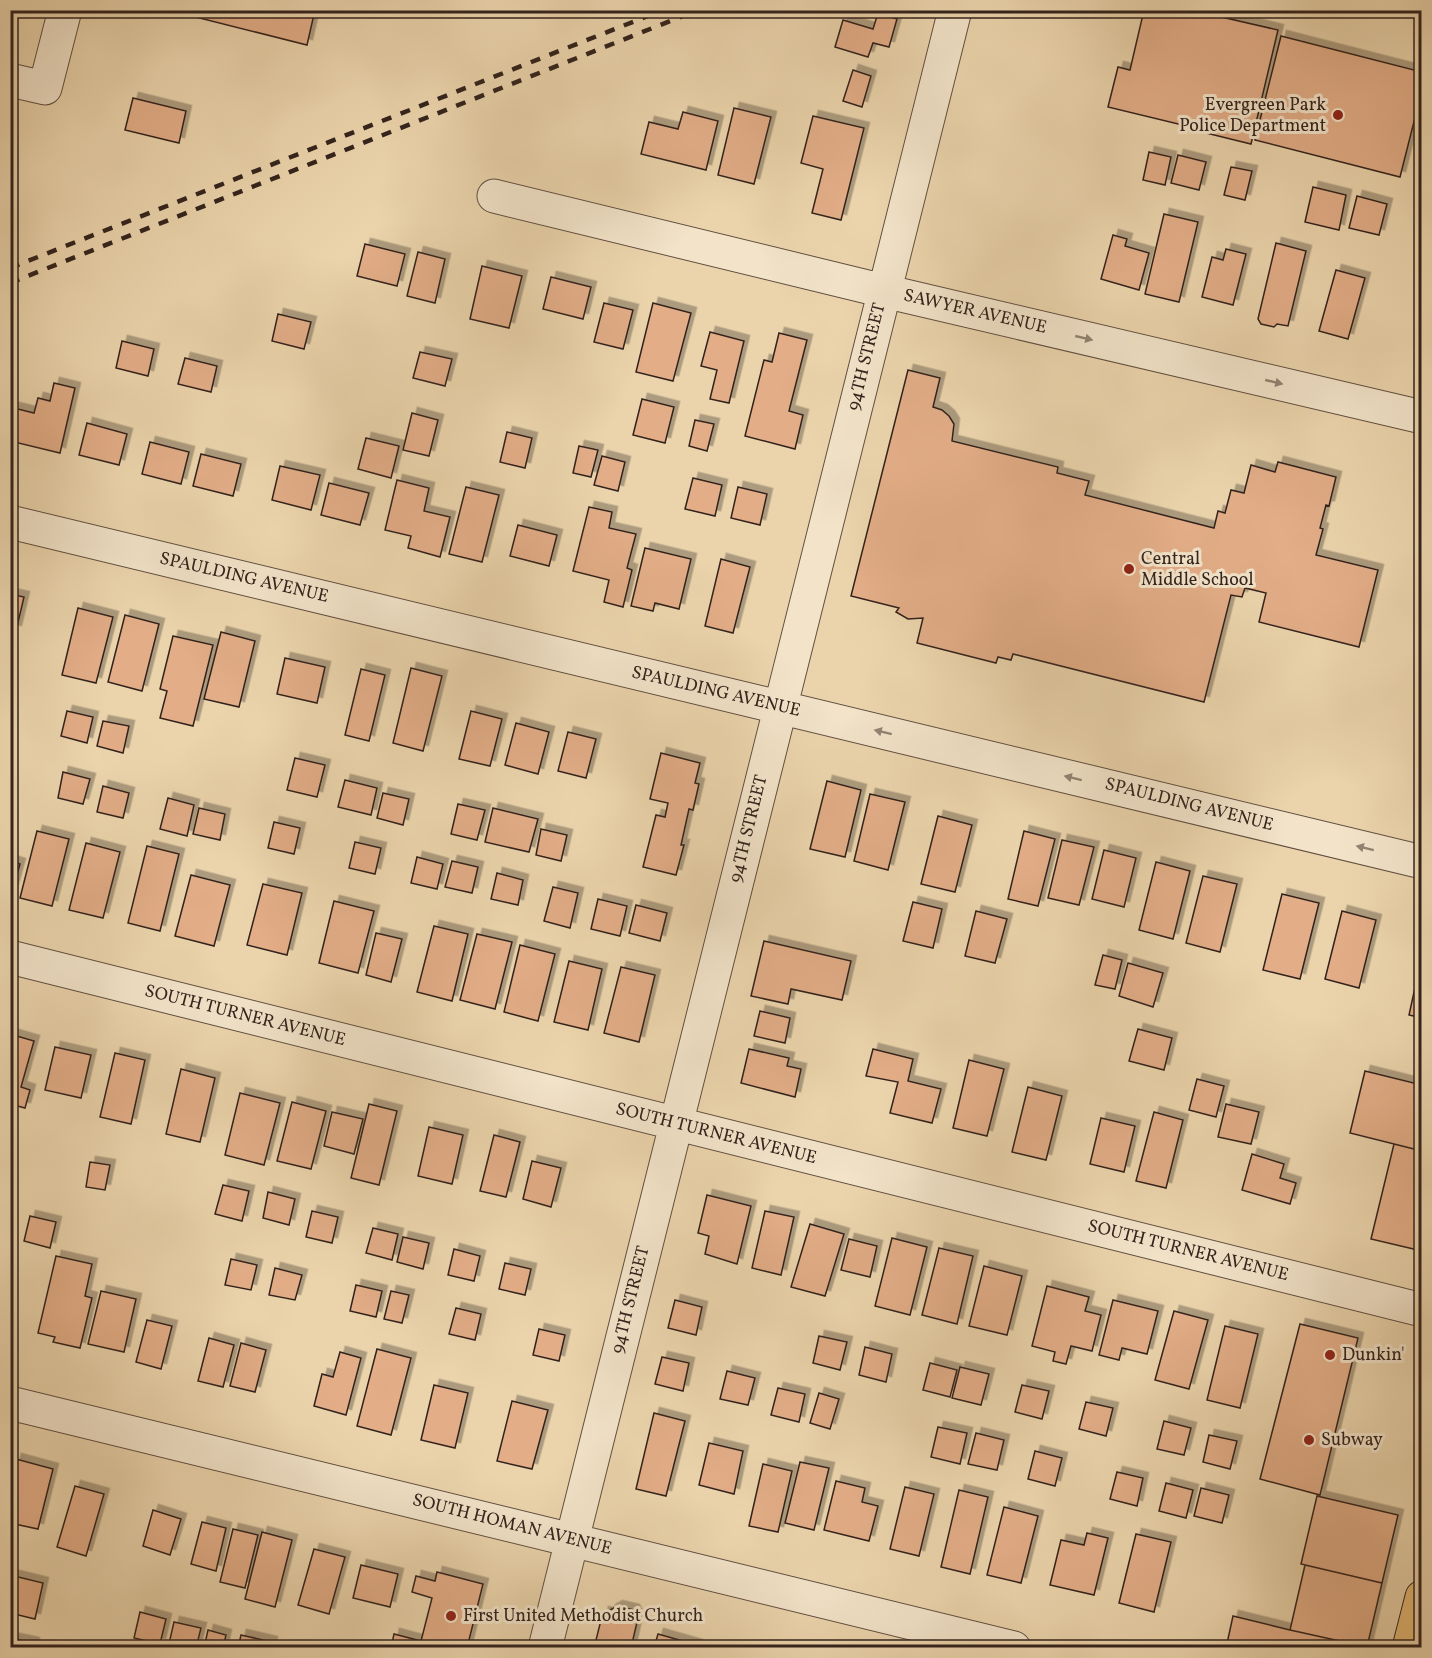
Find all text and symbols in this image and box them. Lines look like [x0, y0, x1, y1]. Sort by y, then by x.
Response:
place label: Evergreen Park Police Department [1179, 93, 1326, 139]
marker: Evergreen Park Police Department [1331, 108, 1345, 122]
street label: SAWYER AVENUE [901, 283, 1049, 341]
street label: 94TH STREET [842, 300, 893, 414]
one-way arrow [1075, 333, 1093, 343]
one-way arrow [1265, 378, 1283, 388]
street label: SPAULDING AVENUE [157, 546, 331, 610]
place label: Central Middle School [1141, 547, 1254, 593]
marker: Central Middle School [1122, 562, 1136, 576]
street label: SPAULDING AVENUE [629, 660, 803, 724]
one-way arrow [874, 726, 893, 736]
street label: 94TH STREET [724, 772, 775, 886]
one-way arrow [1064, 772, 1082, 782]
street label: SPAULDING AVENUE [1102, 772, 1276, 838]
one-way arrow [1355, 843, 1374, 852]
street label: SOUTH TURNER AVENUE [142, 979, 348, 1053]
street label: SOUTH TURNER AVENUE [613, 1097, 819, 1171]
street label: SOUTH TURNER AVENUE [1085, 1214, 1291, 1288]
street label: 94TH STREET [606, 1243, 657, 1357]
place label: Dunkin' [1342, 1343, 1405, 1368]
marker: Dunkin' [1323, 1348, 1337, 1362]
place label: Subway [1321, 1428, 1383, 1453]
marker: Subway [1302, 1433, 1316, 1447]
street label: SOUTH HOMAN AVENUE [410, 1488, 615, 1562]
place label: First United Methodist Church [463, 1604, 703, 1629]
marker: First United Methodist Church [444, 1609, 458, 1623]

